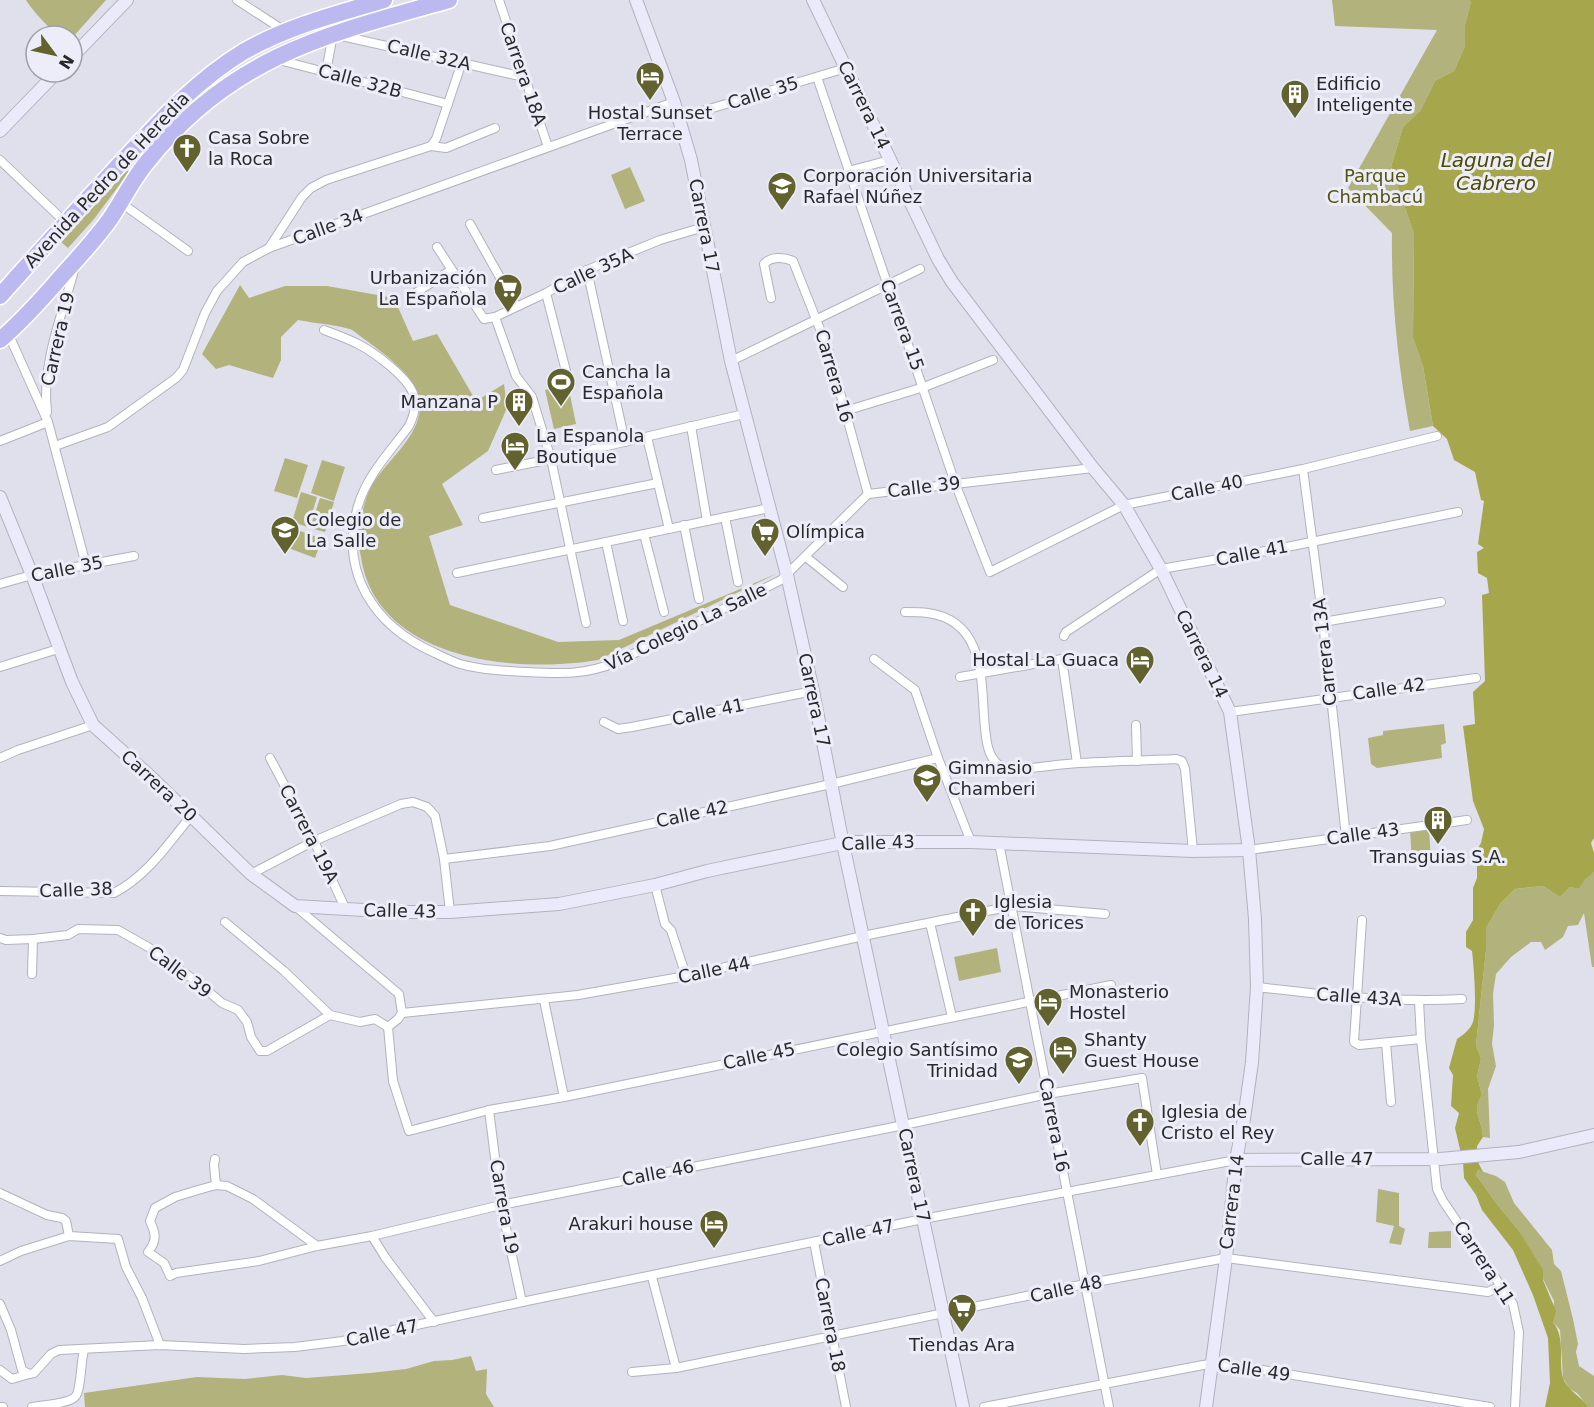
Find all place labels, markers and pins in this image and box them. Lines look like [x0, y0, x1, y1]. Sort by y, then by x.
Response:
hotel icon: Hostal Sunset Terrace [634, 60, 666, 102]
place label: Edificio Inteligente [1316, 73, 1413, 115]
building icon: Edificio Inteligente [1279, 78, 1311, 120]
place label: Hostal Sunset Terrace [588, 102, 712, 144]
place label: Casa Sobre la Roca [208, 127, 310, 169]
church icon: Casa Sobre la Roca [171, 132, 203, 174]
place label: Corporación Universitaria Rafael Núñez [803, 165, 1033, 207]
school or university icon: Corporación Universitaria Rafael Núñez [766, 170, 798, 212]
place label: Urbanización La Española [370, 267, 487, 309]
supermarket icon: Urbanización La Española [492, 272, 524, 314]
place label: Cancha la Española [582, 361, 671, 403]
sports icon: Cancha la Española [545, 366, 577, 408]
building icon: Manzana P [503, 386, 535, 428]
place label: Manzana P [401, 391, 498, 412]
place label: La Espanola Boutique [536, 425, 644, 467]
hotel icon: La Espanola Boutique [499, 430, 531, 472]
place label: Colegio de La Salle [306, 509, 401, 551]
school or university icon: Colegio de La Salle [269, 514, 301, 556]
supermarket icon: Olímpica [749, 516, 781, 558]
place label: Olímpica [786, 521, 865, 542]
hotel icon: Hostal La Guaca [1124, 644, 1156, 686]
place label: Hostal La Guaca [972, 649, 1119, 670]
place label: Gimnasio Chamberi [948, 757, 1035, 799]
school or university icon: Gimnasio Chamberi [911, 762, 943, 804]
building icon: Transguias S.A. [1422, 804, 1454, 846]
place label: Transguias S.A. [1369, 846, 1506, 867]
place label: Iglesia de Torices [994, 891, 1084, 933]
church icon: Iglesia de Torices [957, 896, 989, 938]
place label: Monasterio Hostel [1069, 981, 1169, 1023]
hotel icon: Monasterio Hostel [1032, 986, 1064, 1028]
place label: Shanty Guest House [1084, 1029, 1199, 1071]
hotel icon: Shanty Guest House [1047, 1034, 1079, 1076]
place label: Colegio Santísimo Trinidad [836, 1039, 998, 1081]
school or university icon: Colegio Santísimo Trinidad [1003, 1044, 1035, 1086]
place label: Iglesia de Cristo el Rey [1161, 1101, 1275, 1143]
church icon: Iglesia de Cristo el Rey [1124, 1106, 1156, 1148]
hotel icon: Arakuri house [698, 1208, 730, 1250]
place label: Arakuri house [569, 1213, 693, 1234]
supermarket icon: Tiendas Ara [946, 1292, 978, 1334]
place label: Tiendas Ara [908, 1334, 1015, 1355]

